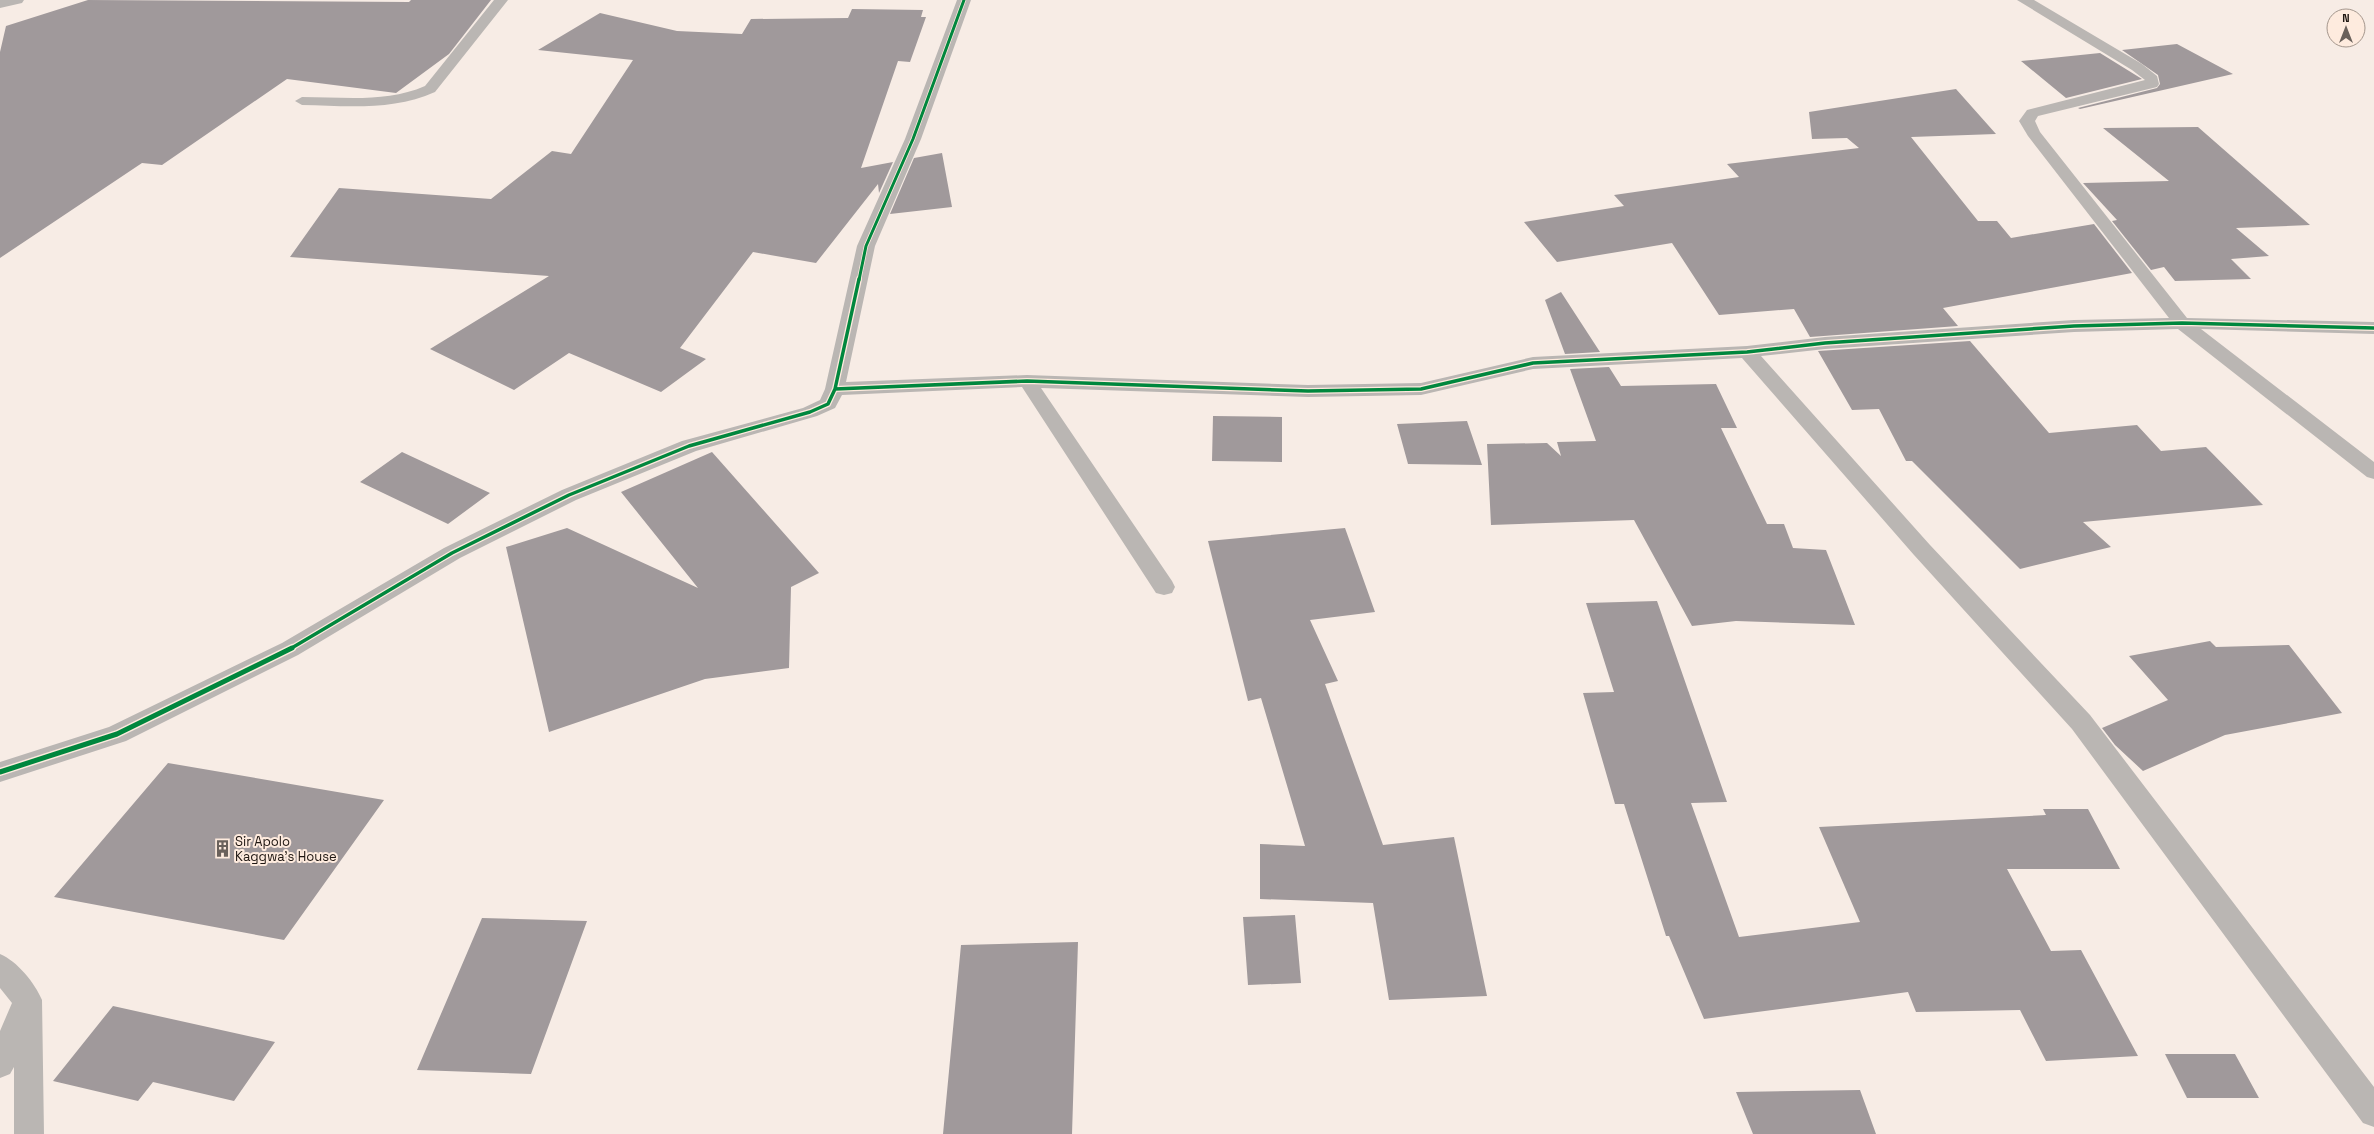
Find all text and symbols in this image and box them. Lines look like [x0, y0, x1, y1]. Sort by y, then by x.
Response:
north arrow [2326, 8, 2366, 48]
text: N [2342, 11, 2350, 25]
place label: Sir Apolo Kaggwa's House [235, 833, 337, 865]
building icon: Sir Apolo Kaggwa's House [212, 838, 232, 858]

